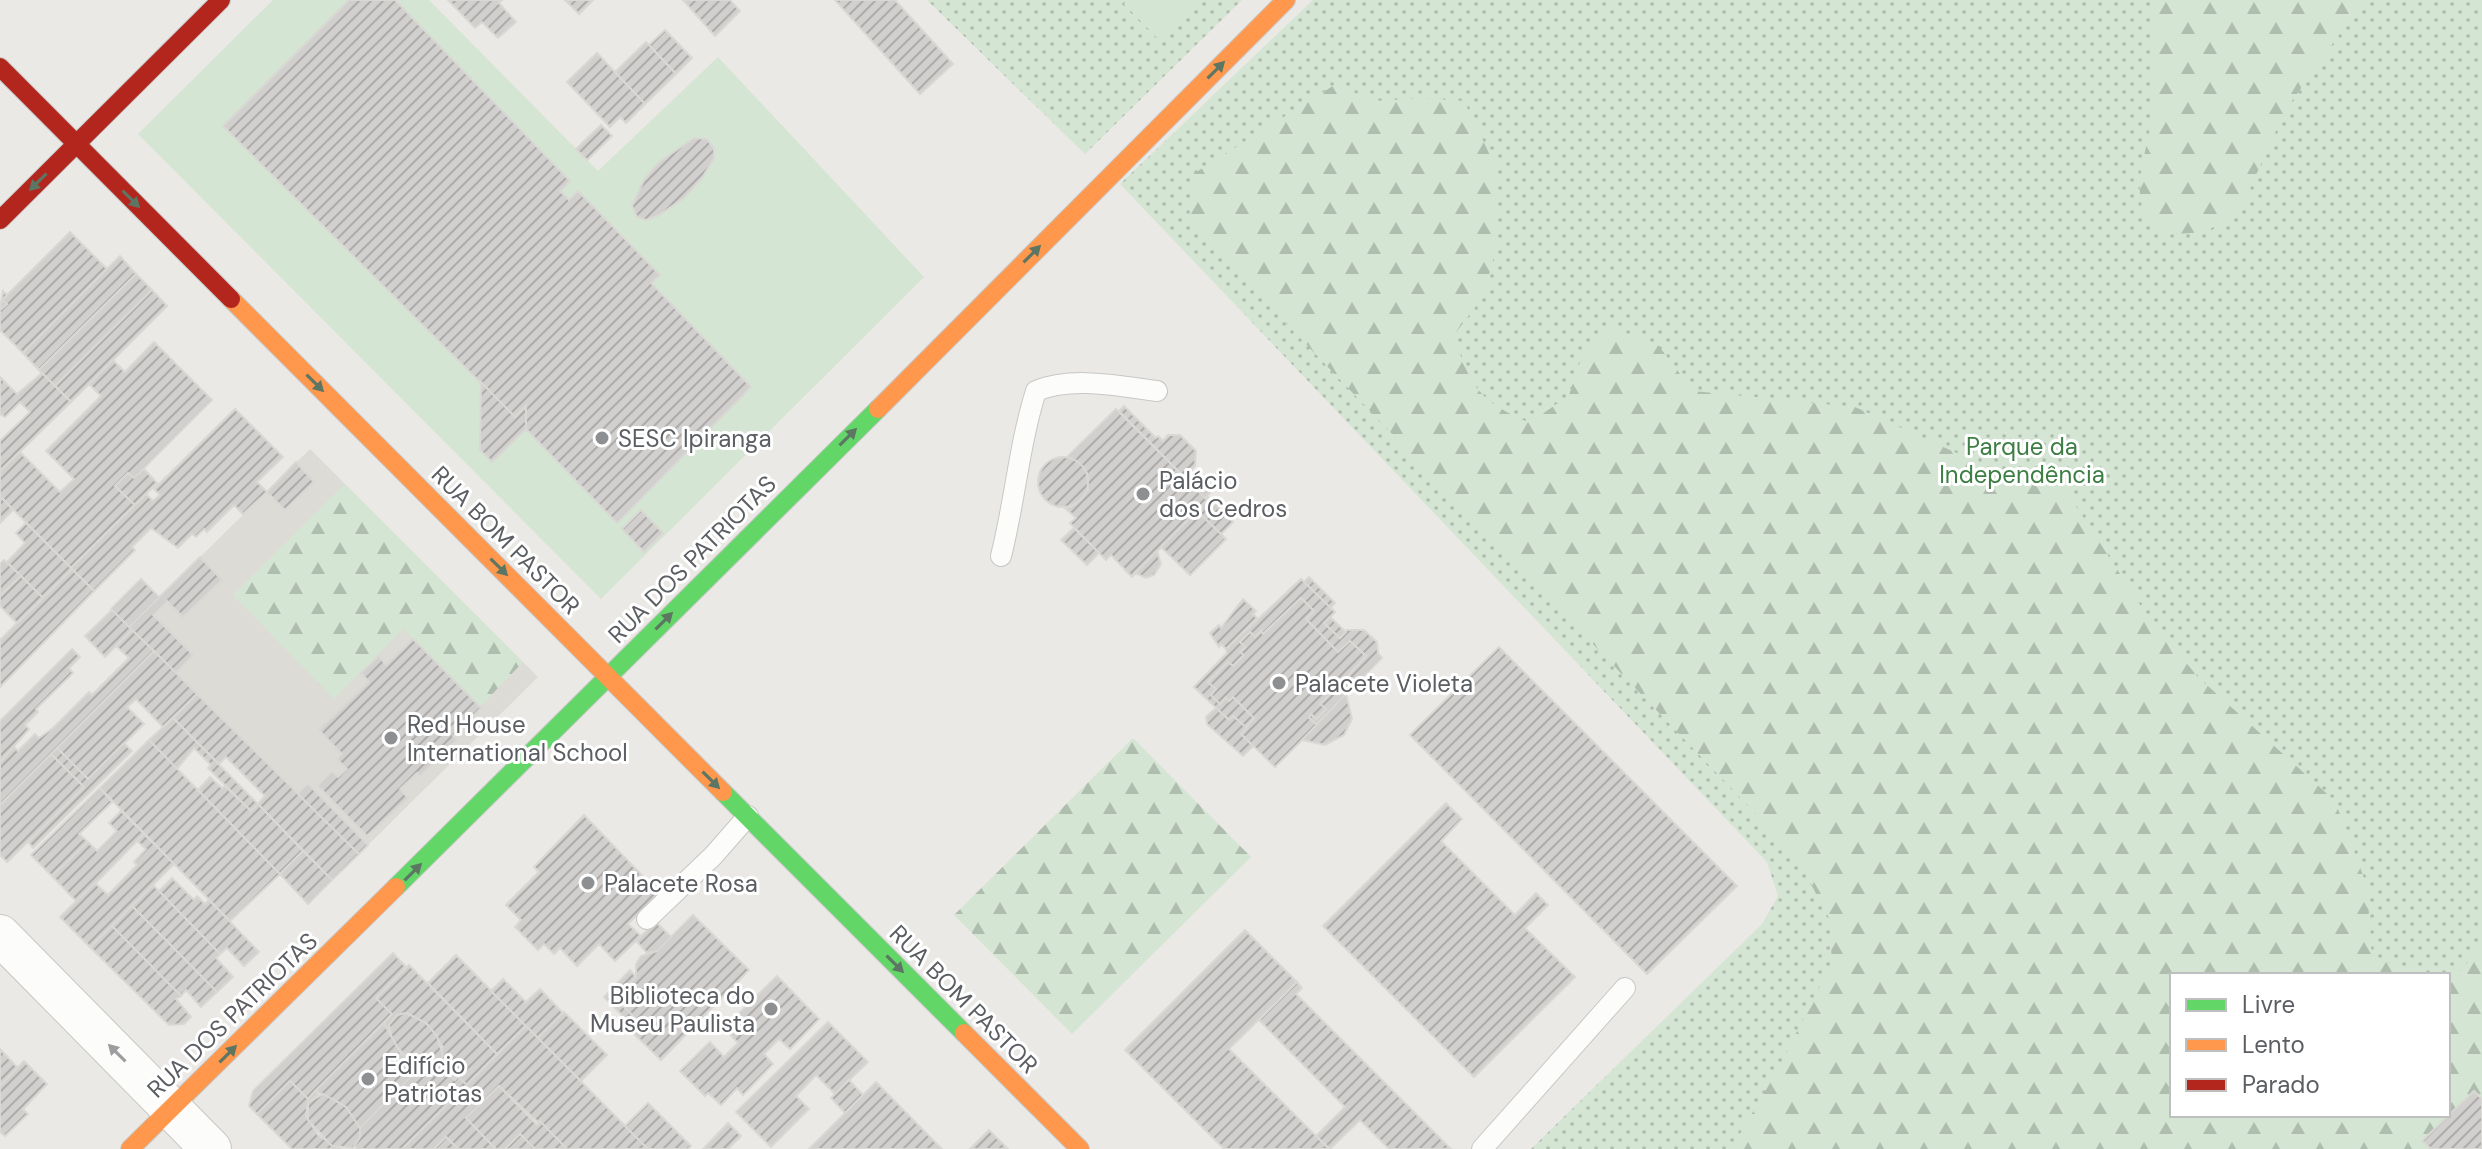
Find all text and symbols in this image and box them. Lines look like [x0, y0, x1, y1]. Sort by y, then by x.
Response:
one-way arrow [1206, 61, 1225, 80]
one-way arrow [29, 172, 48, 191]
one-way arrow [121, 189, 140, 208]
one-way arrow [1022, 245, 1041, 264]
one-way arrow [305, 373, 324, 392]
place label: SESC Ipiranga [618, 423, 772, 454]
marker: SESC Ipiranga [593, 429, 611, 447]
one-way arrow [838, 429, 857, 447]
park label: Parque da Independência [1939, 431, 2105, 490]
street label: RUA BOM PASTOR [425, 459, 587, 621]
place label: Palácio dos Cedros [1159, 465, 1287, 524]
street label: RUA DOS PATRIOTAS [601, 468, 783, 650]
marker: Palácio dos Cedros [1134, 485, 1152, 503]
one-way arrow [489, 557, 508, 576]
one-way arrow [654, 612, 673, 631]
place label: Palacete Violeta [1295, 668, 1473, 699]
marker: Palacete Violeta [1270, 674, 1288, 692]
place label: Red House International School [407, 709, 628, 768]
marker: Red House International School [382, 729, 400, 747]
one-way arrow [701, 770, 720, 789]
one-way arrow [403, 863, 422, 881]
place label: Palacete Rosa [604, 868, 758, 899]
marker: Palacete Rosa [579, 874, 597, 892]
street label: RUA BOM PASTOR [883, 918, 1045, 1080]
street label: RUA DOS PATRIOTAS [140, 926, 324, 1104]
one-way arrow [885, 954, 904, 973]
legend [2170, 973, 2450, 1117]
place label: Biblioteca do Museu Paulista [590, 980, 755, 1039]
text: Livre [2242, 989, 2295, 1020]
marker: Biblioteca do Museu Paulista [762, 1000, 780, 1018]
text: Lento [2242, 1029, 2305, 1060]
one-way arrow [108, 1044, 127, 1063]
one-way arrow [218, 1045, 237, 1064]
place label: Edifício Patriotas [384, 1050, 482, 1109]
text: Parado [2242, 1069, 2320, 1100]
marker: Edifício Patriotas [359, 1070, 377, 1088]

